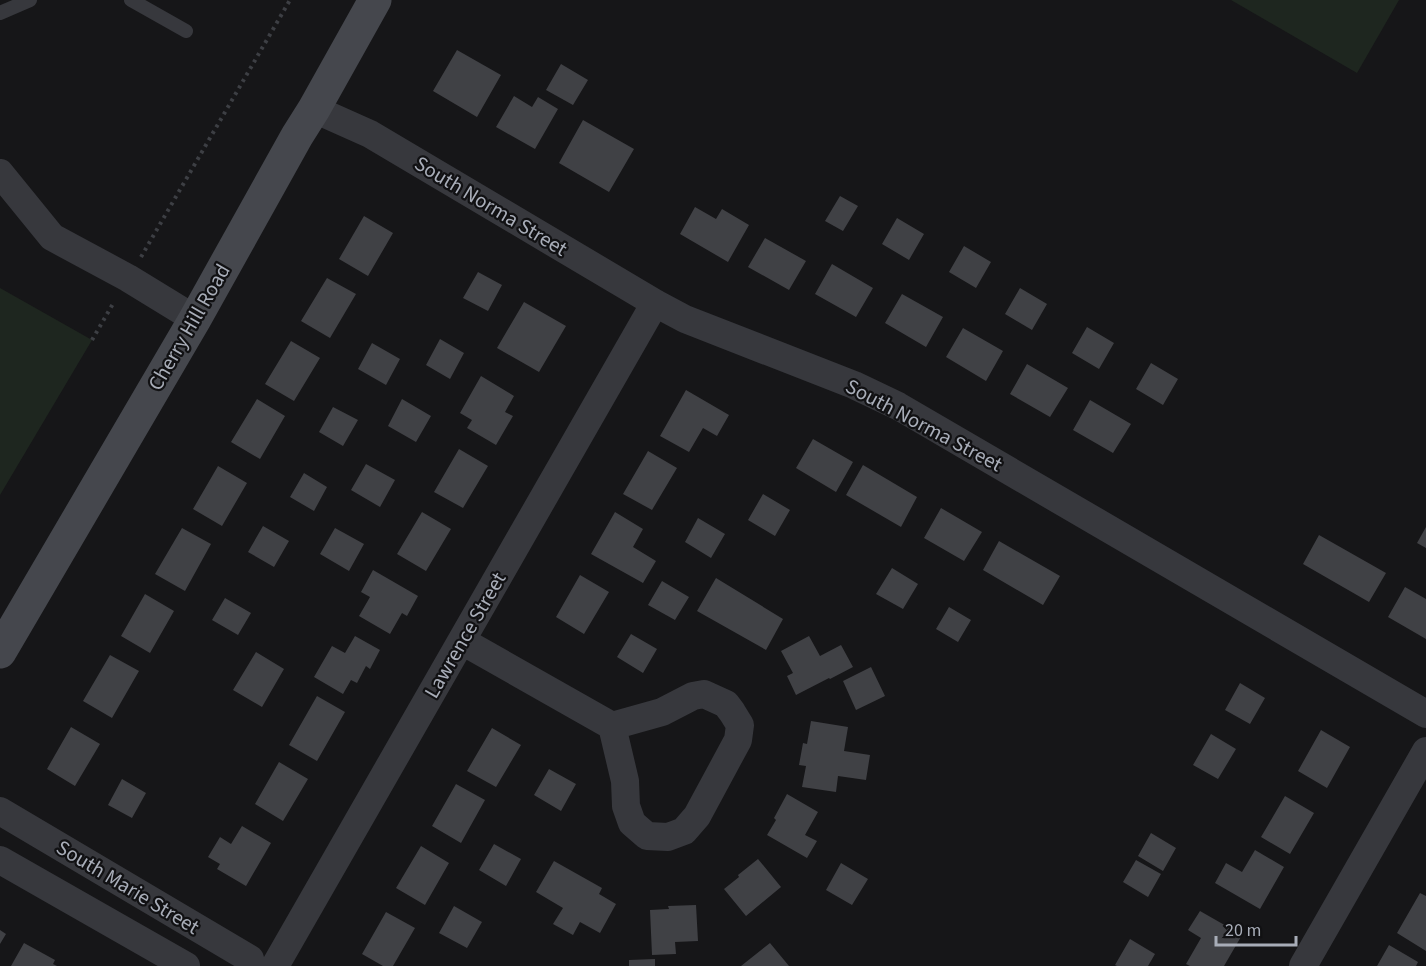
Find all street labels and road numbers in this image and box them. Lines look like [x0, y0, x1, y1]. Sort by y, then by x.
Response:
street label: South Norma Street [409, 148, 573, 264]
street label: Cherry Hill Road [141, 258, 237, 396]
street label: South Norma Street [840, 371, 1008, 479]
street label: Lawrence Street [417, 566, 513, 704]
street label: South Marie Street [51, 832, 205, 942]

